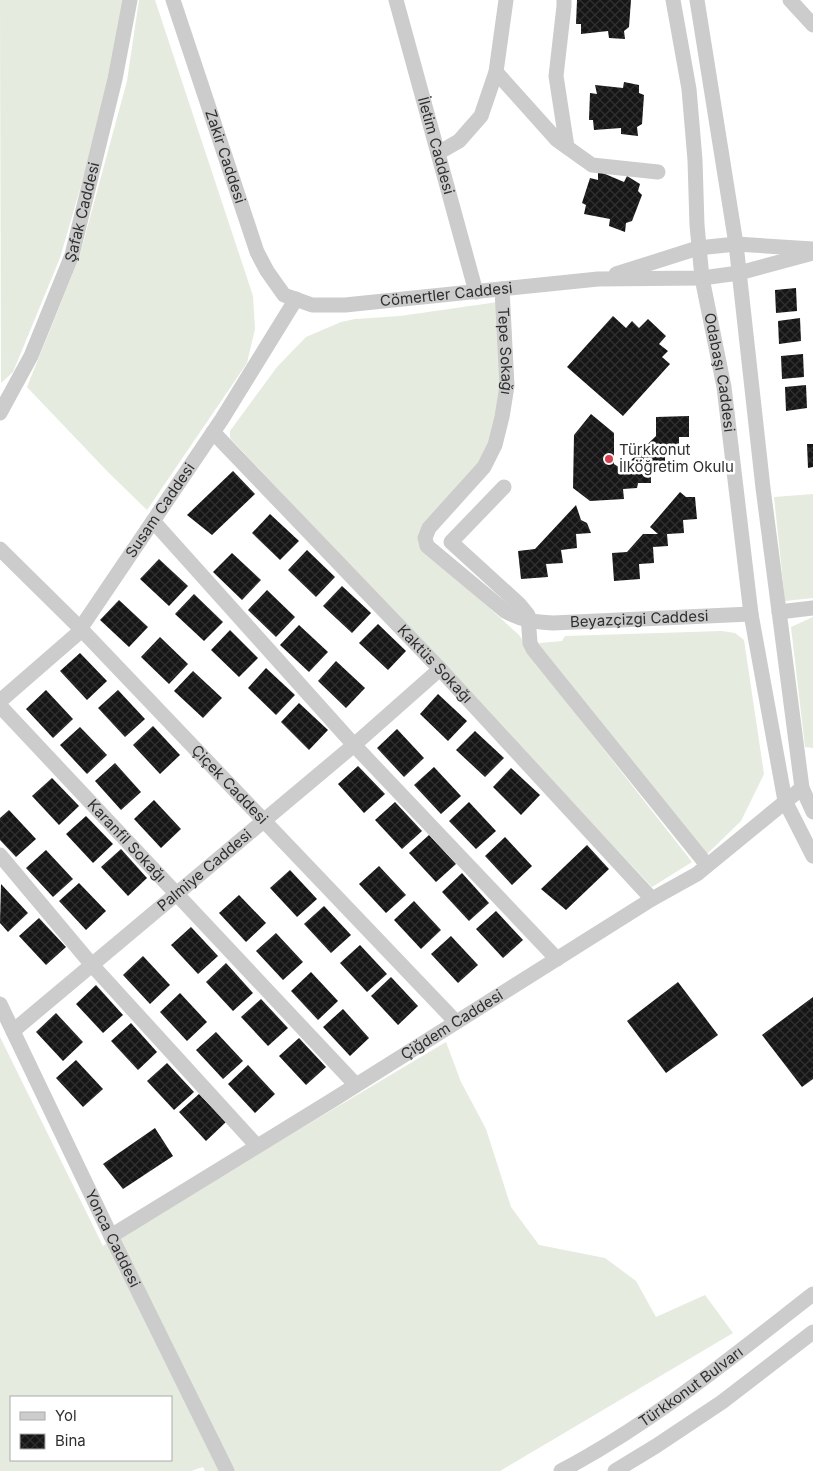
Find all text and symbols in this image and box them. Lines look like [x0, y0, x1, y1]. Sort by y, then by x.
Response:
street label: İletim Caddesi [414, 95, 459, 196]
street label: Zakir Caddesi [201, 107, 250, 206]
street label: Şafak Caddesi [60, 160, 103, 265]
street label: Cömertler Caddesi [379, 278, 513, 310]
street label: Tepe Sokağı [494, 307, 518, 396]
street label: Odabaşı Caddesi [700, 311, 739, 433]
place label: Türkkonut İlköğretim Okulu [619, 440, 734, 476]
marker: Türkkonut İlköğretim Okulu [603, 453, 615, 465]
street label: Susam Caddesi [121, 459, 199, 561]
street label: Beyazçizgi Caddesi [570, 606, 709, 631]
street label: Kaktüs Sokağı [394, 620, 477, 707]
street label: Çiçek Caddesi [188, 741, 272, 828]
street label: Karanfil Sokağı [84, 795, 170, 886]
street label: Palmiye Caddesi [153, 825, 255, 915]
street label: Çiğdem Caddesi [397, 985, 506, 1064]
street label: Yonca Caddesi [81, 1186, 145, 1290]
street label: Türkkonut Bulvarı [635, 1342, 747, 1431]
legend [10, 1396, 172, 1461]
text: Yol [55, 1406, 77, 1425]
text: Bina [55, 1431, 86, 1450]

